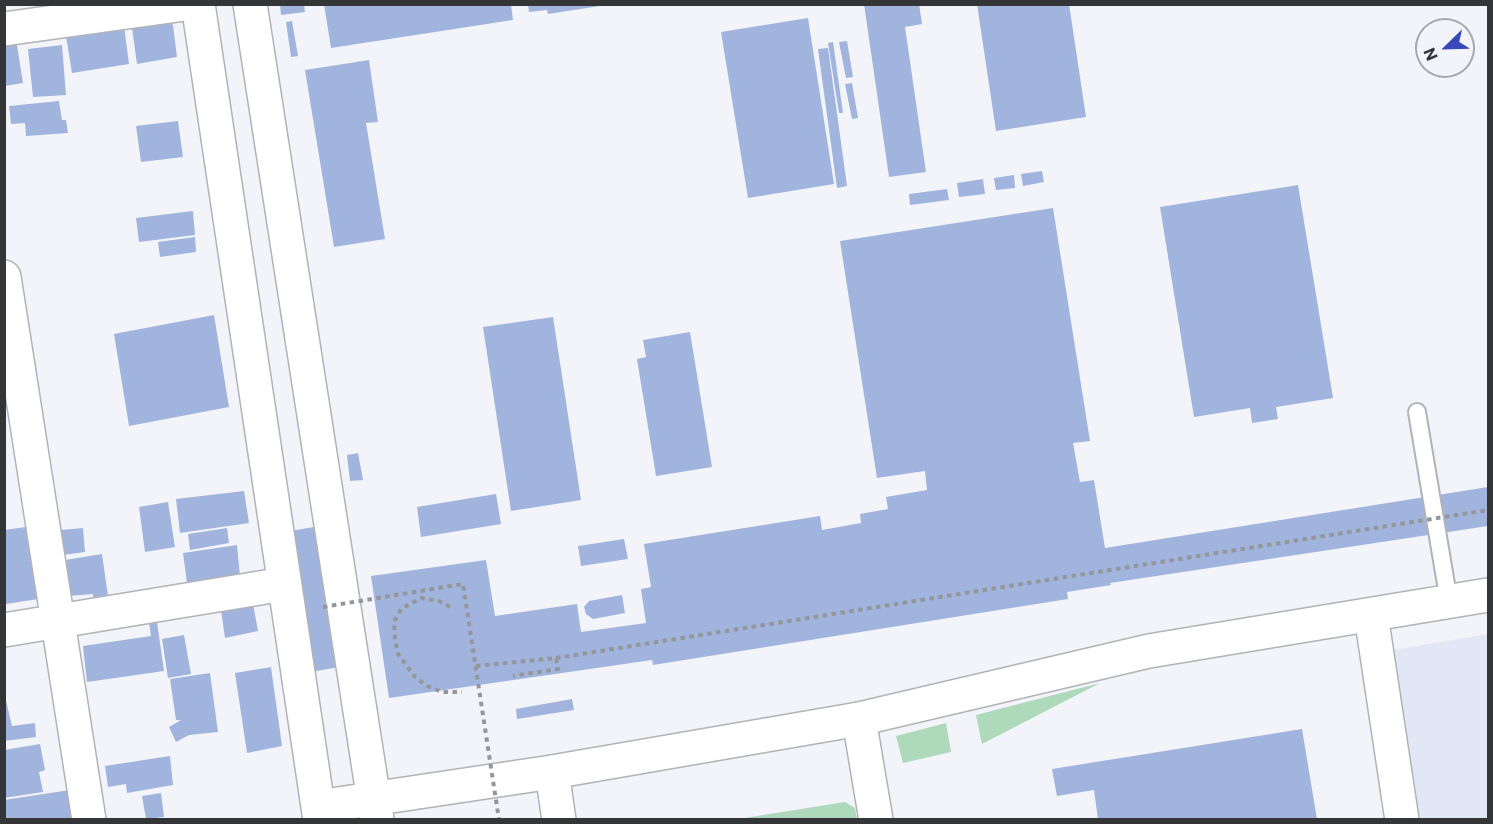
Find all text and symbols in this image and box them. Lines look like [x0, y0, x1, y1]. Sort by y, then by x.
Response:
north arrow [1415, 18, 1475, 78]
text: N [1419, 45, 1441, 64]

